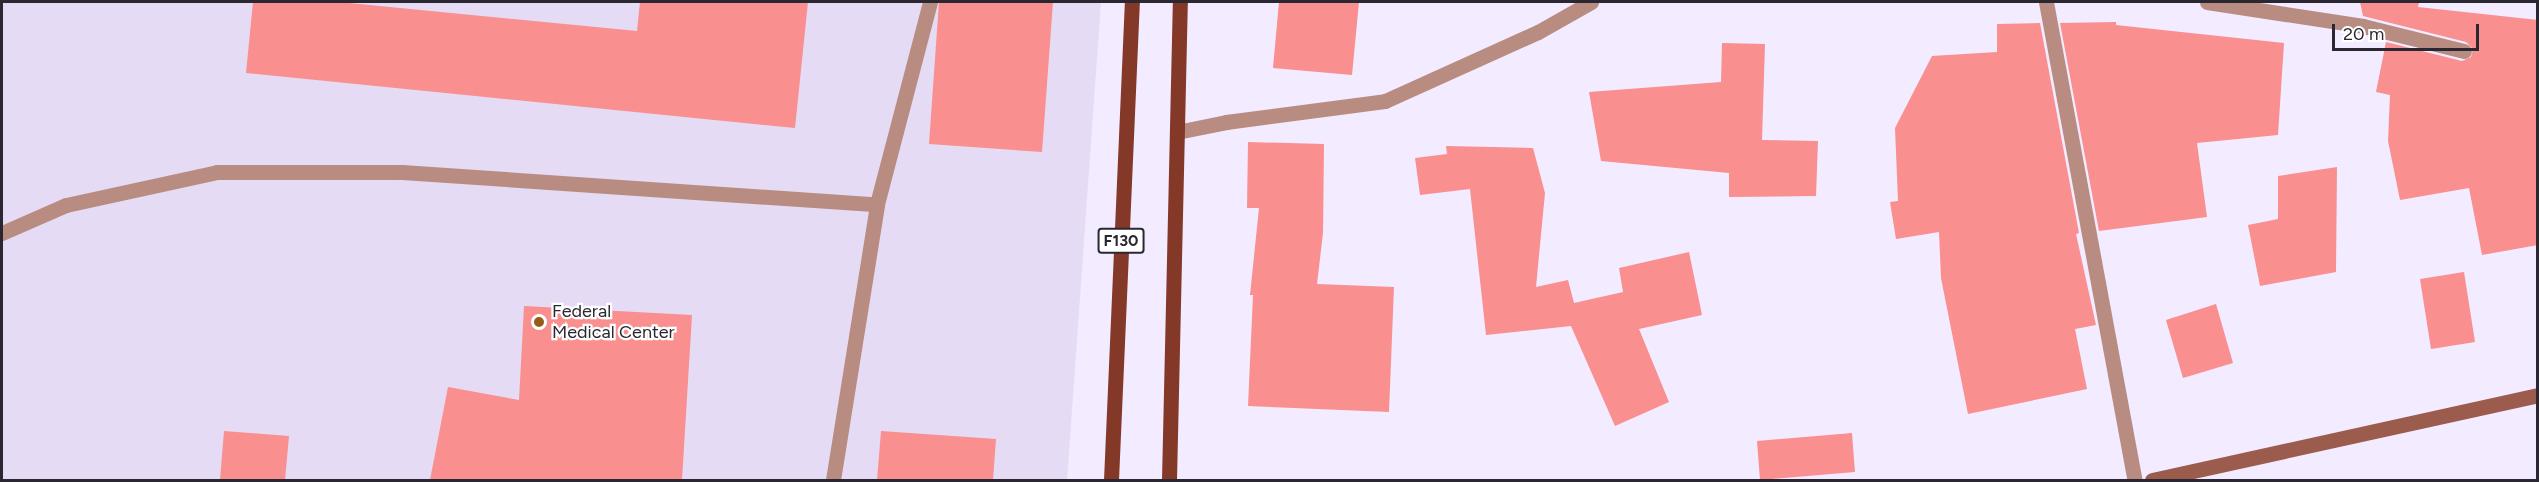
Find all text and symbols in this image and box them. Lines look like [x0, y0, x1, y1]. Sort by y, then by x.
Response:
scale bar [2335, 12, 2482, 50]
text: 20 m [2343, 23, 2384, 45]
road number: F130 [1097, 228, 1145, 254]
place label: Federal Medical Center [552, 301, 675, 344]
marker: Federal Medical Center [530, 313, 548, 331]

